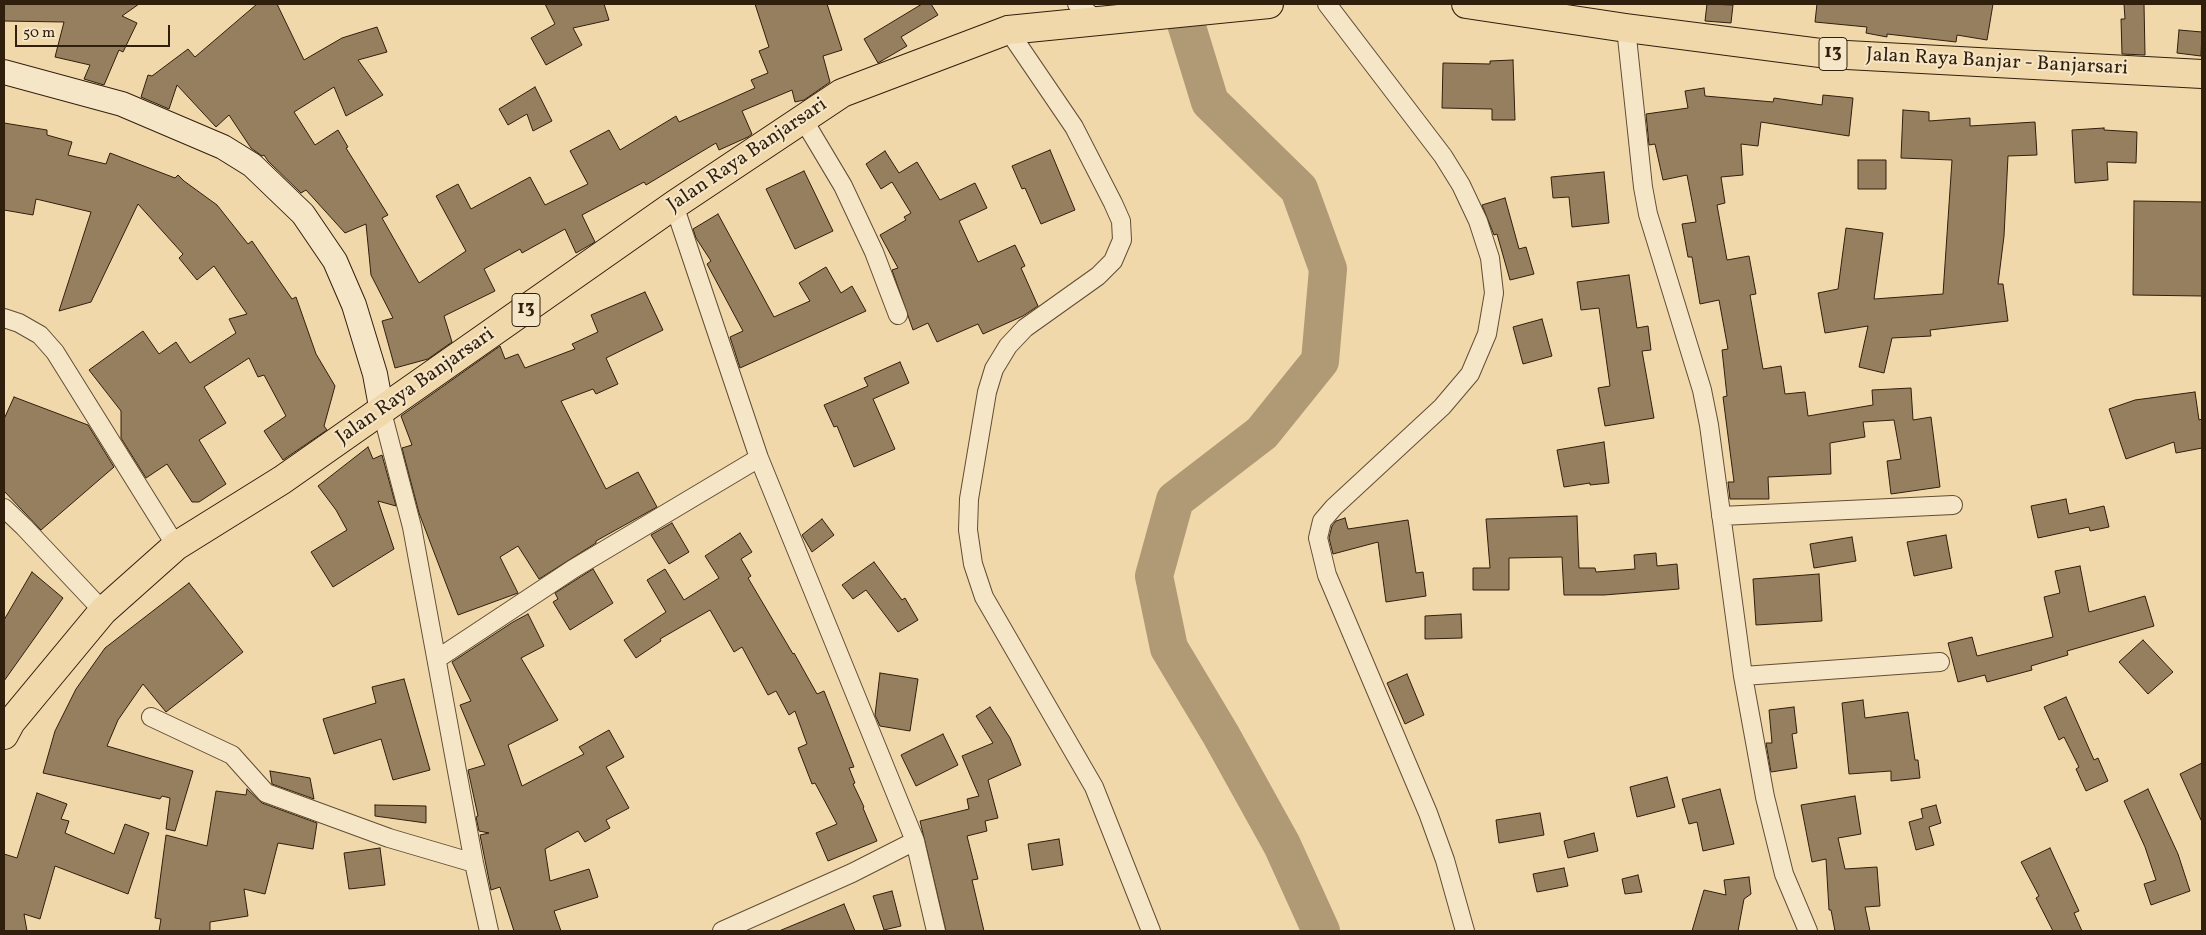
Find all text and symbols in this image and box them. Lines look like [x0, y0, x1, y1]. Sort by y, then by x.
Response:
scale bar [18, 15, 172, 47]
text: 50 m [23, 23, 55, 44]
road number: 13 [1819, 38, 1847, 70]
street label: Jalan Raya Banjar - Banjarsari [1865, 44, 2129, 82]
street label: Jalan Raya Banjarsari [664, 94, 832, 218]
road number: 13 [512, 294, 540, 326]
street label: Jalan Raya Banjarsari [332, 323, 500, 451]

